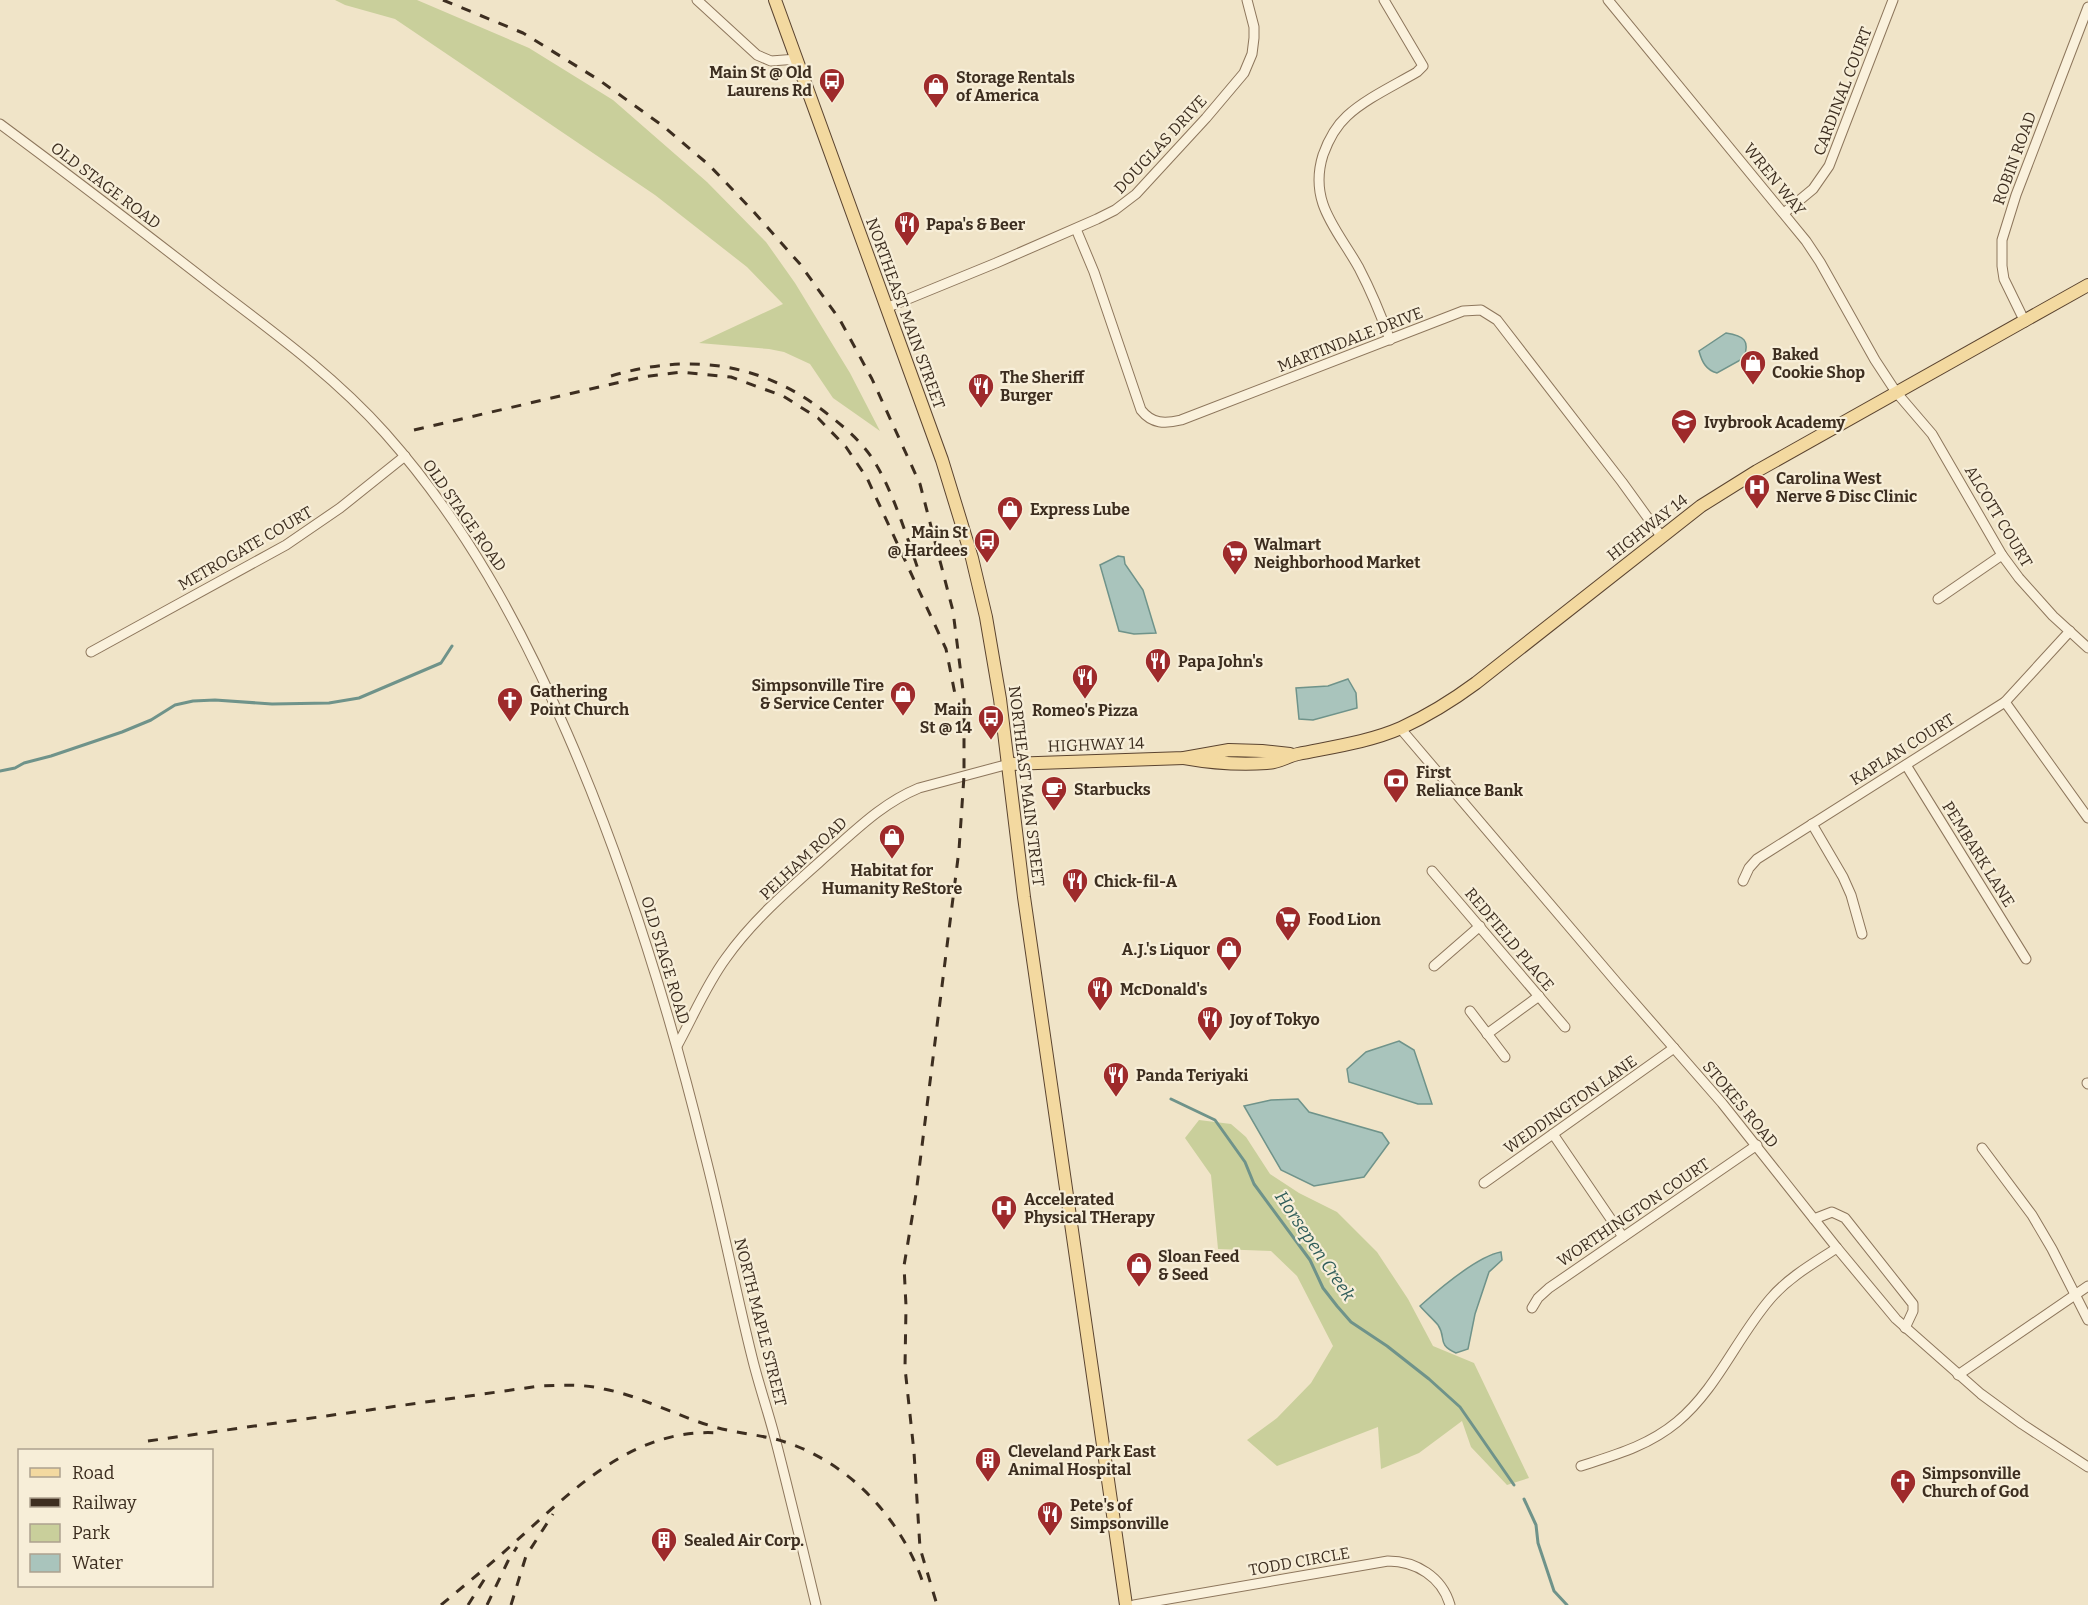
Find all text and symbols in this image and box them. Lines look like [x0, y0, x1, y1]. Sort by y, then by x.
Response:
street label: CARDINAL COURT [1809, 24, 1876, 158]
place label: Main St @ Old Laurens Rd [709, 63, 812, 100]
bus stop icon: Main St @ Old Laurens Rd [817, 66, 847, 104]
place label: Storage Rentals of America [956, 68, 1075, 105]
shop icon: Storage Rentals of America [921, 71, 951, 109]
street label: DOUGLAS DRIVE [1110, 91, 1211, 197]
street label: ROBIN ROAD [1989, 109, 2040, 207]
street label: OLD STAGE ROAD [47, 138, 164, 233]
street label: WREN WAY [1740, 139, 1810, 220]
restaurant icon: Papa's & Beer [892, 209, 922, 247]
street label: NORTHEAST MAIN STREET [862, 215, 949, 411]
place label: Papa's & Beer [926, 215, 1026, 234]
street label: MARTINDALE DRIVE [1275, 303, 1425, 376]
place label: Baked Cookie Shop [1772, 345, 1865, 382]
shop icon: Baked Cookie Shop [1738, 348, 1768, 386]
place label: The Sheriff Burger [1000, 368, 1085, 405]
restaurant icon: The Sheriff Burger [966, 371, 996, 409]
school or university icon: Ivybrook Academy [1669, 407, 1699, 445]
place label: Ivybrook Academy [1704, 413, 1845, 432]
street label: OLD STAGE ROAD [419, 456, 510, 575]
street label: ALCOTT COURT [1961, 462, 2036, 571]
place label: Carolina West Nerve & Disc Clinic [1776, 469, 1917, 506]
hospital icon: Carolina West Nerve & Disc Clinic [1742, 472, 1772, 510]
street label: HIGHWAY 14 [1603, 490, 1692, 565]
shop icon: Express Lube [995, 494, 1025, 532]
place label: Express Lube [1030, 500, 1130, 519]
street label: METROGATE COURT [175, 502, 316, 595]
place label: Main St @ Hardees [888, 523, 969, 560]
bus stop icon: Main St @ Hardees [972, 526, 1002, 564]
place label: Walmart Neighborhood Market [1254, 535, 1421, 572]
supermarket icon: Walmart Neighborhood Market [1220, 538, 1250, 576]
restaurant icon: Papa John's [1143, 646, 1173, 684]
place label: Papa John's [1178, 652, 1263, 671]
restaurant icon: Romeo's Pizza [1070, 662, 1100, 700]
place label: Simpsonville Tire & Service Center [752, 676, 884, 713]
shop icon: Simpsonville Tire & Service Center [888, 679, 918, 717]
place label: Gathering Point Church [530, 682, 629, 719]
church icon: Gathering Point Church [495, 685, 525, 723]
street label: NORTHEAST MAIN STREET [1005, 685, 1048, 887]
place label: Main St @ 14 [920, 700, 973, 737]
place label: Romeo's Pizza [1032, 701, 1138, 720]
bus stop icon: Main St @ 14 [976, 703, 1006, 741]
street label: KAPLAN COURT [1847, 710, 1958, 789]
street label: HIGHWAY 14 [1047, 733, 1145, 756]
place label: First Reliance Bank [1416, 763, 1523, 800]
bank icon: First Reliance Bank [1381, 766, 1411, 804]
cafe icon: Starbucks [1039, 774, 1069, 812]
place label: Starbucks [1074, 780, 1151, 799]
street label: PEMBARK LANE [1938, 798, 2019, 911]
street label: PELHAM ROAD [756, 813, 851, 904]
shop icon: Habitat for Humanity ReStore [877, 822, 907, 860]
place label: Habitat for Humanity ReStore [822, 861, 962, 898]
restaurant icon: Chick-fil-A [1060, 866, 1090, 904]
place label: Chick-fil-A [1094, 872, 1178, 891]
street label: REDFIELD PLACE [1461, 884, 1558, 995]
street label: OLD STAGE ROAD [637, 894, 694, 1026]
supermarket icon: Food Lion [1273, 904, 1303, 942]
place label: Food Lion [1308, 910, 1381, 929]
shop icon: A.J.'s Liquor [1214, 934, 1244, 972]
place label: A.J.'s Liquor [1122, 940, 1210, 959]
restaurant icon: McDonald's [1085, 974, 1115, 1012]
place label: McDonald's [1120, 980, 1207, 999]
restaurant icon: Joy of Tokyo [1195, 1004, 1225, 1042]
place label: Joy of Tokyo [1229, 1010, 1320, 1029]
street label: WEDDINGTON LANE [1500, 1051, 1640, 1157]
street label: STOKES ROAD [1699, 1057, 1782, 1152]
restaurant icon: Panda Teriyaki [1101, 1060, 1131, 1098]
place label: Panda Teriyaki [1136, 1066, 1248, 1085]
street label: WORTHINGTON COURT [1554, 1154, 1713, 1270]
water label: Horsepen Creek [1270, 1187, 1360, 1305]
place label: Accelerated Physical THerapy [1024, 1190, 1155, 1227]
hospital icon: Accelerated Physical THerapy [989, 1193, 1019, 1231]
street label: NORTH MAPLE STREET [730, 1236, 791, 1408]
place label: Sloan Feed & Seed [1158, 1247, 1240, 1284]
shop icon: Sloan Feed & Seed [1124, 1250, 1154, 1288]
place label: Cleveland Park East Animal Hospital [1008, 1442, 1157, 1479]
building icon: Cleveland Park East Animal Hospital [973, 1445, 1003, 1483]
legend [18, 1449, 213, 1587]
text: Road [72, 1462, 115, 1484]
place label: Simpsonville Church of God [1922, 1464, 2029, 1501]
church icon: Simpsonville Church of God [1888, 1467, 1918, 1505]
text: Railway [72, 1492, 137, 1514]
place label: Pete's of Simpsonville [1070, 1496, 1169, 1533]
restaurant icon: Pete's of Simpsonville [1035, 1499, 1065, 1537]
text: Park [72, 1522, 111, 1544]
building icon: Sealed Air Corp. [649, 1525, 679, 1563]
place label: Sealed Air Corp. [684, 1531, 804, 1550]
street label: TODD CIRCLE [1247, 1543, 1351, 1580]
text: Water [72, 1552, 123, 1574]

